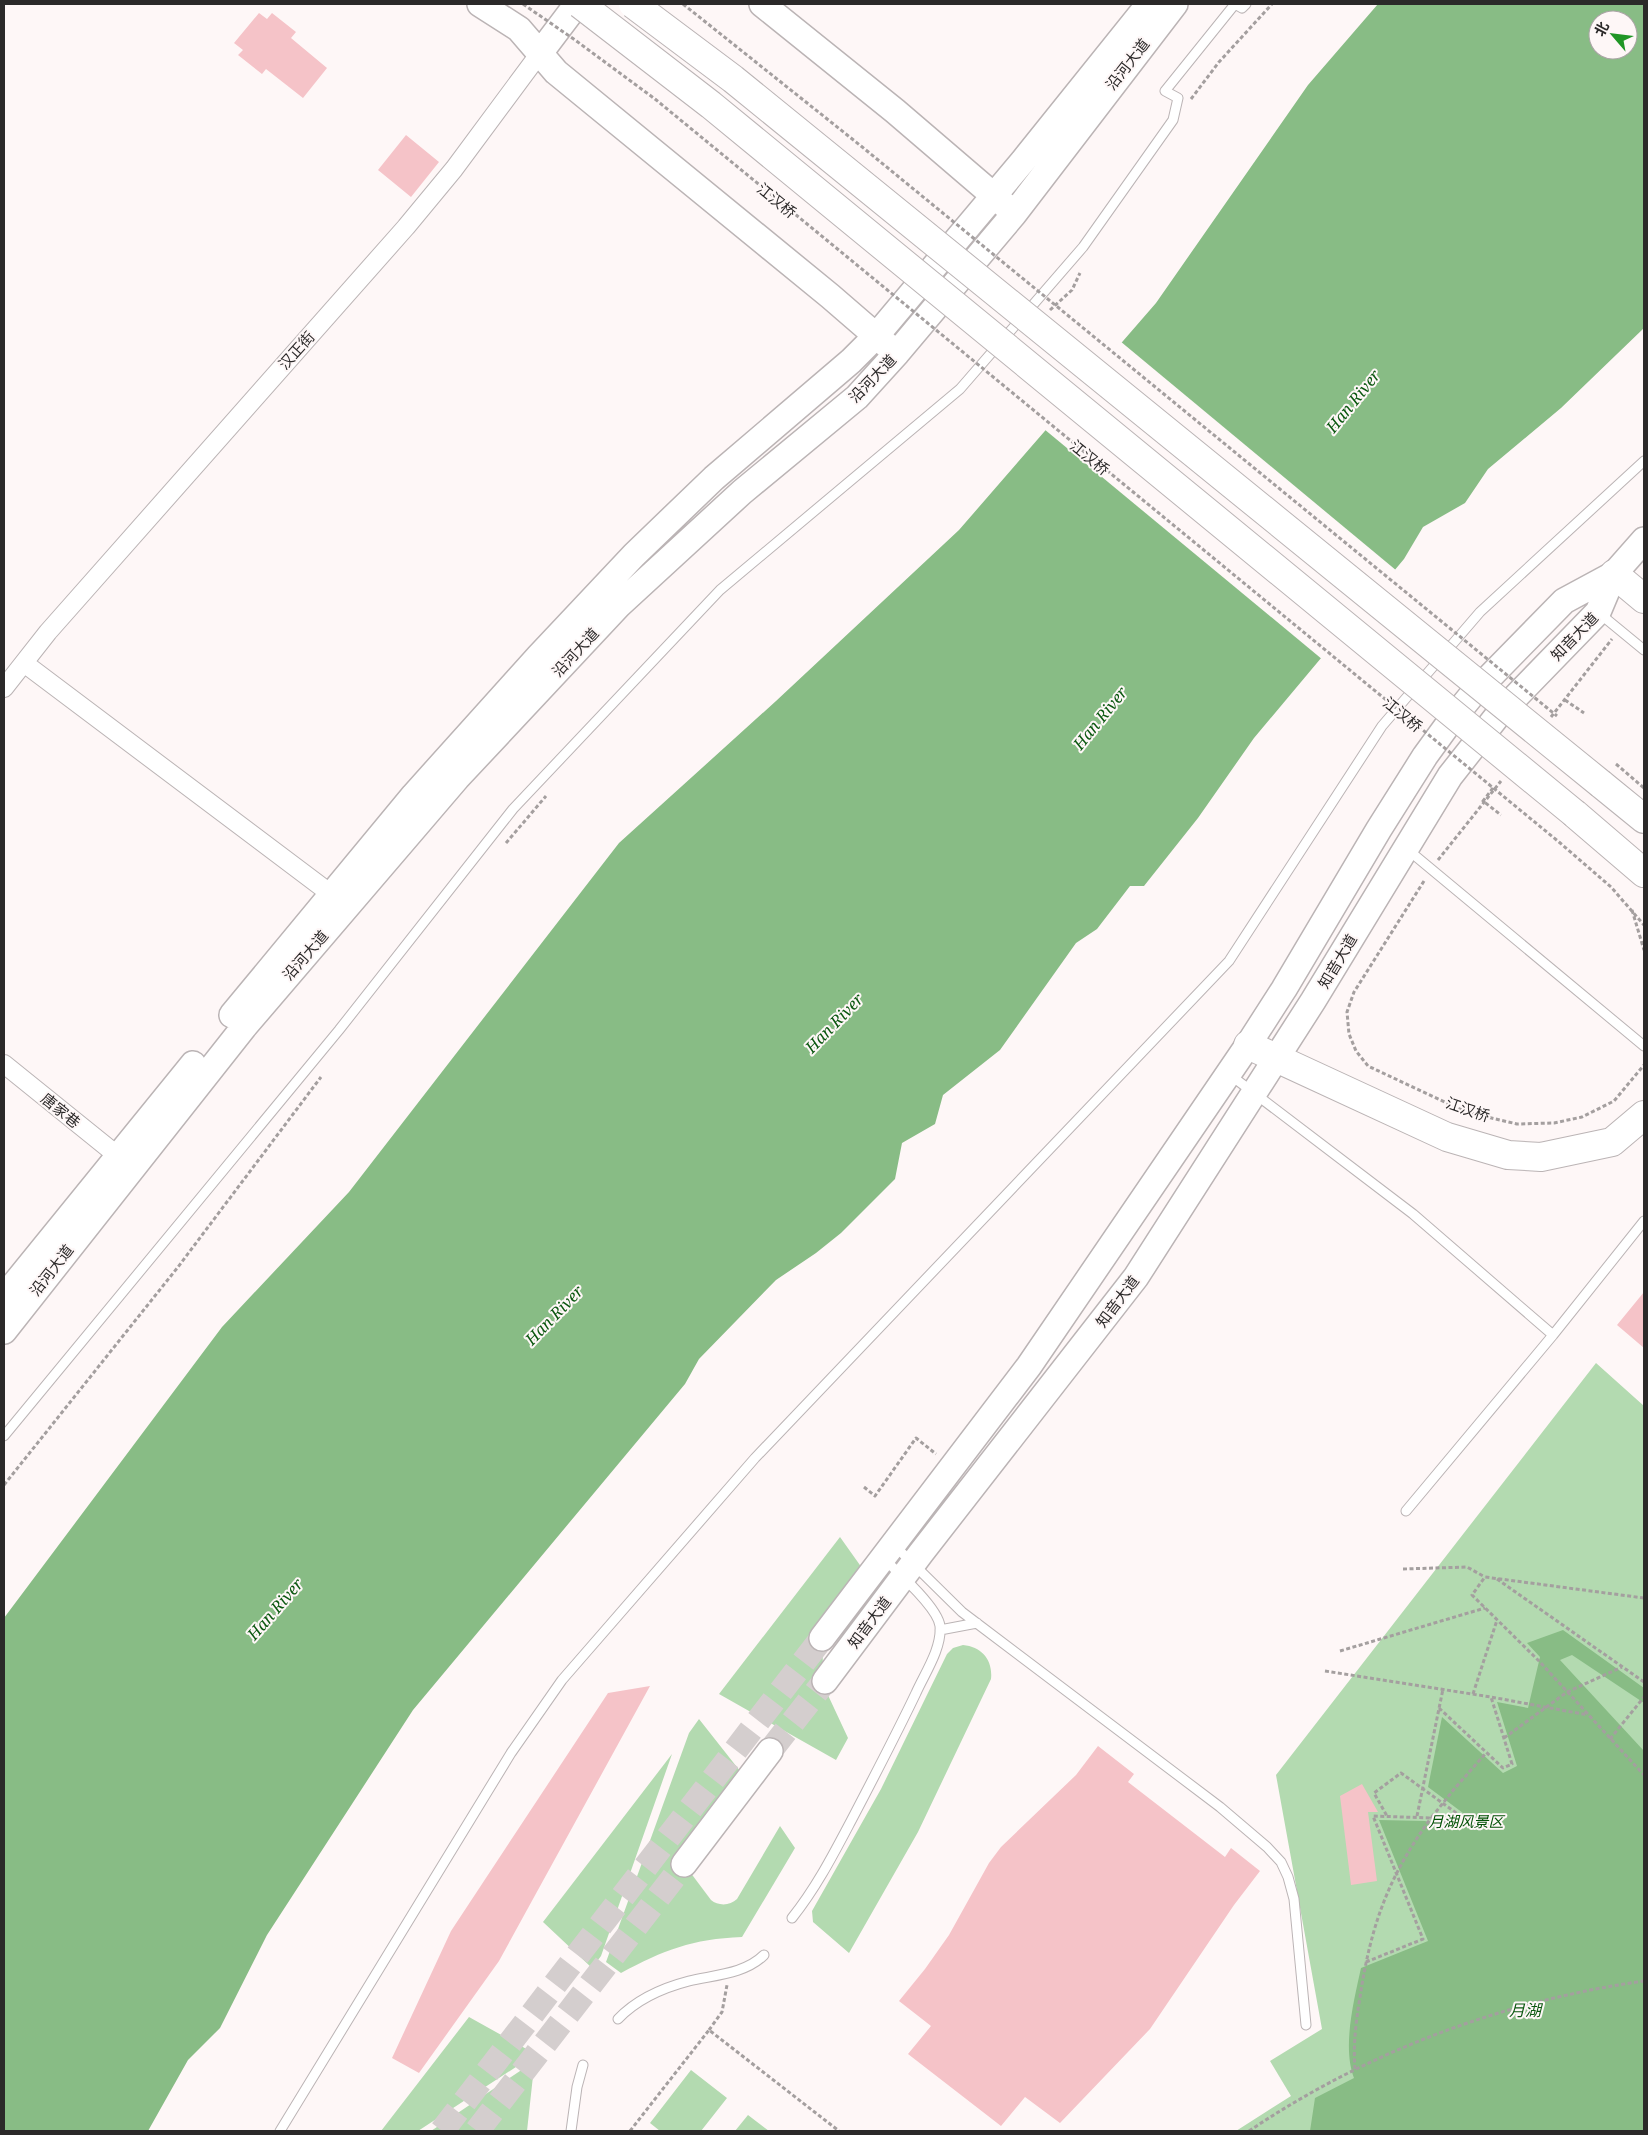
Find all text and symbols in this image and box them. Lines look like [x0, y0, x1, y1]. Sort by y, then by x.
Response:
north arrow [1588, 10, 1638, 60]
text: 北 [1589, 18, 1613, 39]
street label: 沿河大道 [1101, 34, 1153, 94]
street label: 江汉桥 [753, 178, 801, 222]
street label: 汉正街 [274, 327, 318, 373]
street label: 沿河大道 [844, 349, 900, 407]
water label: Han River [1320, 364, 1386, 438]
street label: 江汉桥 [1066, 435, 1114, 479]
street label: 知音大道 [1546, 607, 1602, 665]
street label: 沿河大道 [547, 623, 603, 681]
water label: Han River [1067, 681, 1133, 755]
street label: 江汉桥 [1379, 692, 1427, 736]
street label: 沿河大道 [278, 926, 332, 984]
street label: 知音大道 [1313, 930, 1361, 992]
water label: Han River [799, 988, 868, 1058]
street label: 唐家巷 [37, 1088, 85, 1132]
street label: 江汉桥 [1443, 1092, 1493, 1126]
street label: 沿河大道 [25, 1240, 77, 1300]
street label: 知音大道 [1091, 1271, 1143, 1331]
water label: Han River [519, 1280, 588, 1350]
water label: Han River [241, 1573, 308, 1645]
street label: 知音大道 [843, 1592, 895, 1652]
park label: 月湖风景区 [1428, 1811, 1505, 1831]
water label: 月湖 [1509, 1999, 1544, 2021]

